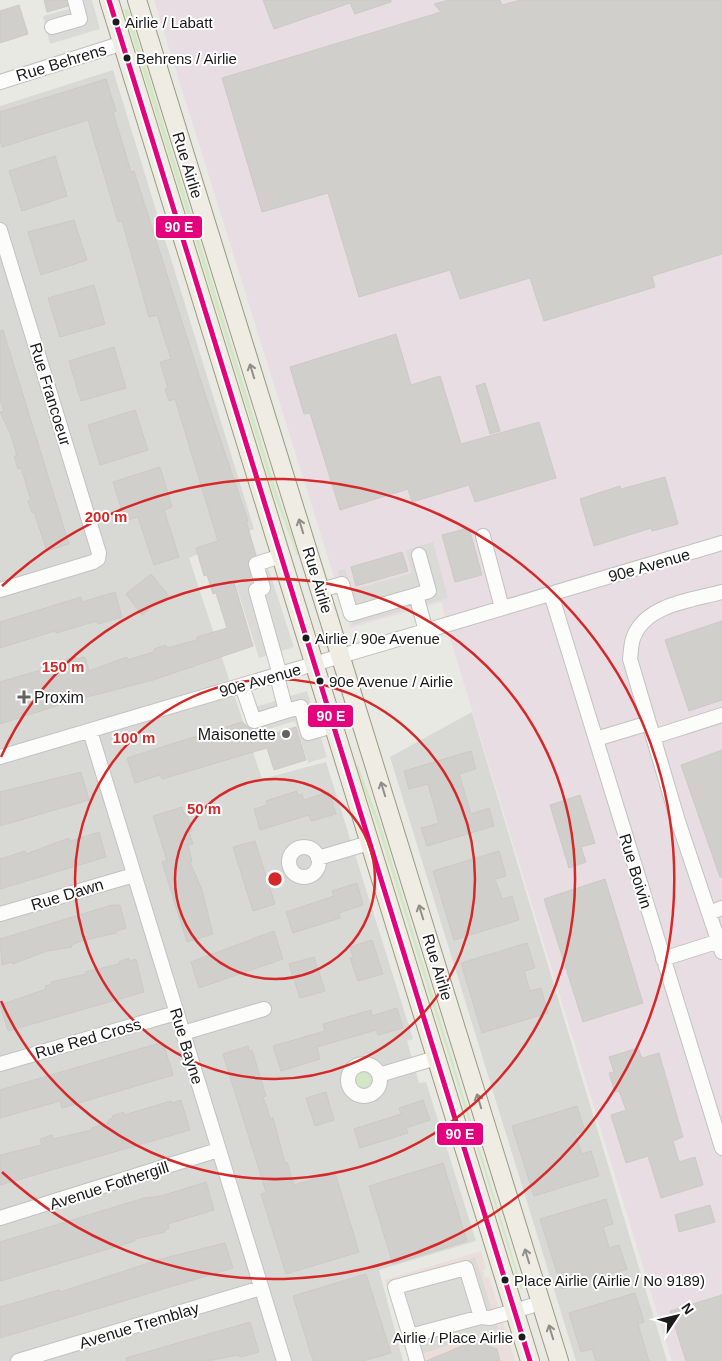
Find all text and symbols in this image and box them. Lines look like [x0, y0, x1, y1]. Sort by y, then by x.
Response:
place label: Airlie / Labatt [125, 14, 213, 31]
marker: Airlie / Labatt [111, 17, 121, 27]
street label: Rue Behrens [14, 41, 108, 84]
place label: Behrens / Airlie [136, 50, 237, 67]
marker: Behrens / Airlie [122, 53, 132, 63]
street label: Rue Airlie [169, 130, 206, 200]
line badge: 90 E [155, 215, 203, 239]
text: 90 E [165, 219, 193, 235]
street label: Rue Francoeur [27, 341, 74, 448]
one-way arrow [247, 363, 257, 379]
text: 200 m [85, 508, 127, 525]
one-way arrow [296, 519, 305, 535]
street label: Rue Airlie [299, 545, 336, 615]
street label: 90e Avenue [606, 546, 692, 585]
place label: Airlie / 90e Avenue [315, 630, 440, 647]
marker: Airlie / 90e Avenue [301, 633, 311, 643]
text: 150 m [42, 658, 84, 675]
street label: 90e Avenue [217, 661, 303, 700]
place label: 90e Avenue / Airlie [329, 673, 453, 690]
marker: 90e Avenue / Airlie [315, 676, 325, 686]
place label: Proxim [34, 689, 84, 706]
marker: Proxim [18, 691, 30, 703]
line badge: 90 E [307, 704, 354, 728]
text: 90 E [317, 708, 345, 724]
place label: Maisonette [198, 726, 276, 743]
marker: Maisonette [280, 728, 292, 740]
text: 100 m [113, 729, 155, 746]
one-way arrow [377, 781, 387, 797]
text: 50 m [187, 800, 221, 817]
street label: Rue Boivin [616, 832, 655, 911]
centre of rings [266, 870, 284, 888]
street label: Rue Dawn [29, 875, 105, 914]
one-way arrow [415, 904, 425, 920]
street label: Rue Airlie [419, 932, 456, 1002]
street label: Rue Bayne [167, 1006, 206, 1087]
street label: Rue Red Cross [33, 1015, 143, 1062]
one-way arrow [473, 1093, 483, 1109]
line badge: 90 E [436, 1122, 484, 1146]
text: 90 E [446, 1126, 474, 1142]
street label: Avenue Fothergill [47, 1158, 171, 1213]
one-way arrow [521, 1249, 531, 1265]
place label: Place Airlie (Airlie / No 9189) [514, 1272, 705, 1289]
marker: Place Airlie (Airlie / No 9189) [500, 1275, 510, 1285]
north arrow [652, 1291, 702, 1341]
street label: Avenue Tremblay [77, 1299, 201, 1352]
text: N [678, 1300, 697, 1317]
one-way arrow [545, 1324, 555, 1340]
place label: Airlie / Place Airlie [393, 1329, 513, 1346]
marker: Airlie / Place Airlie [517, 1332, 527, 1342]

